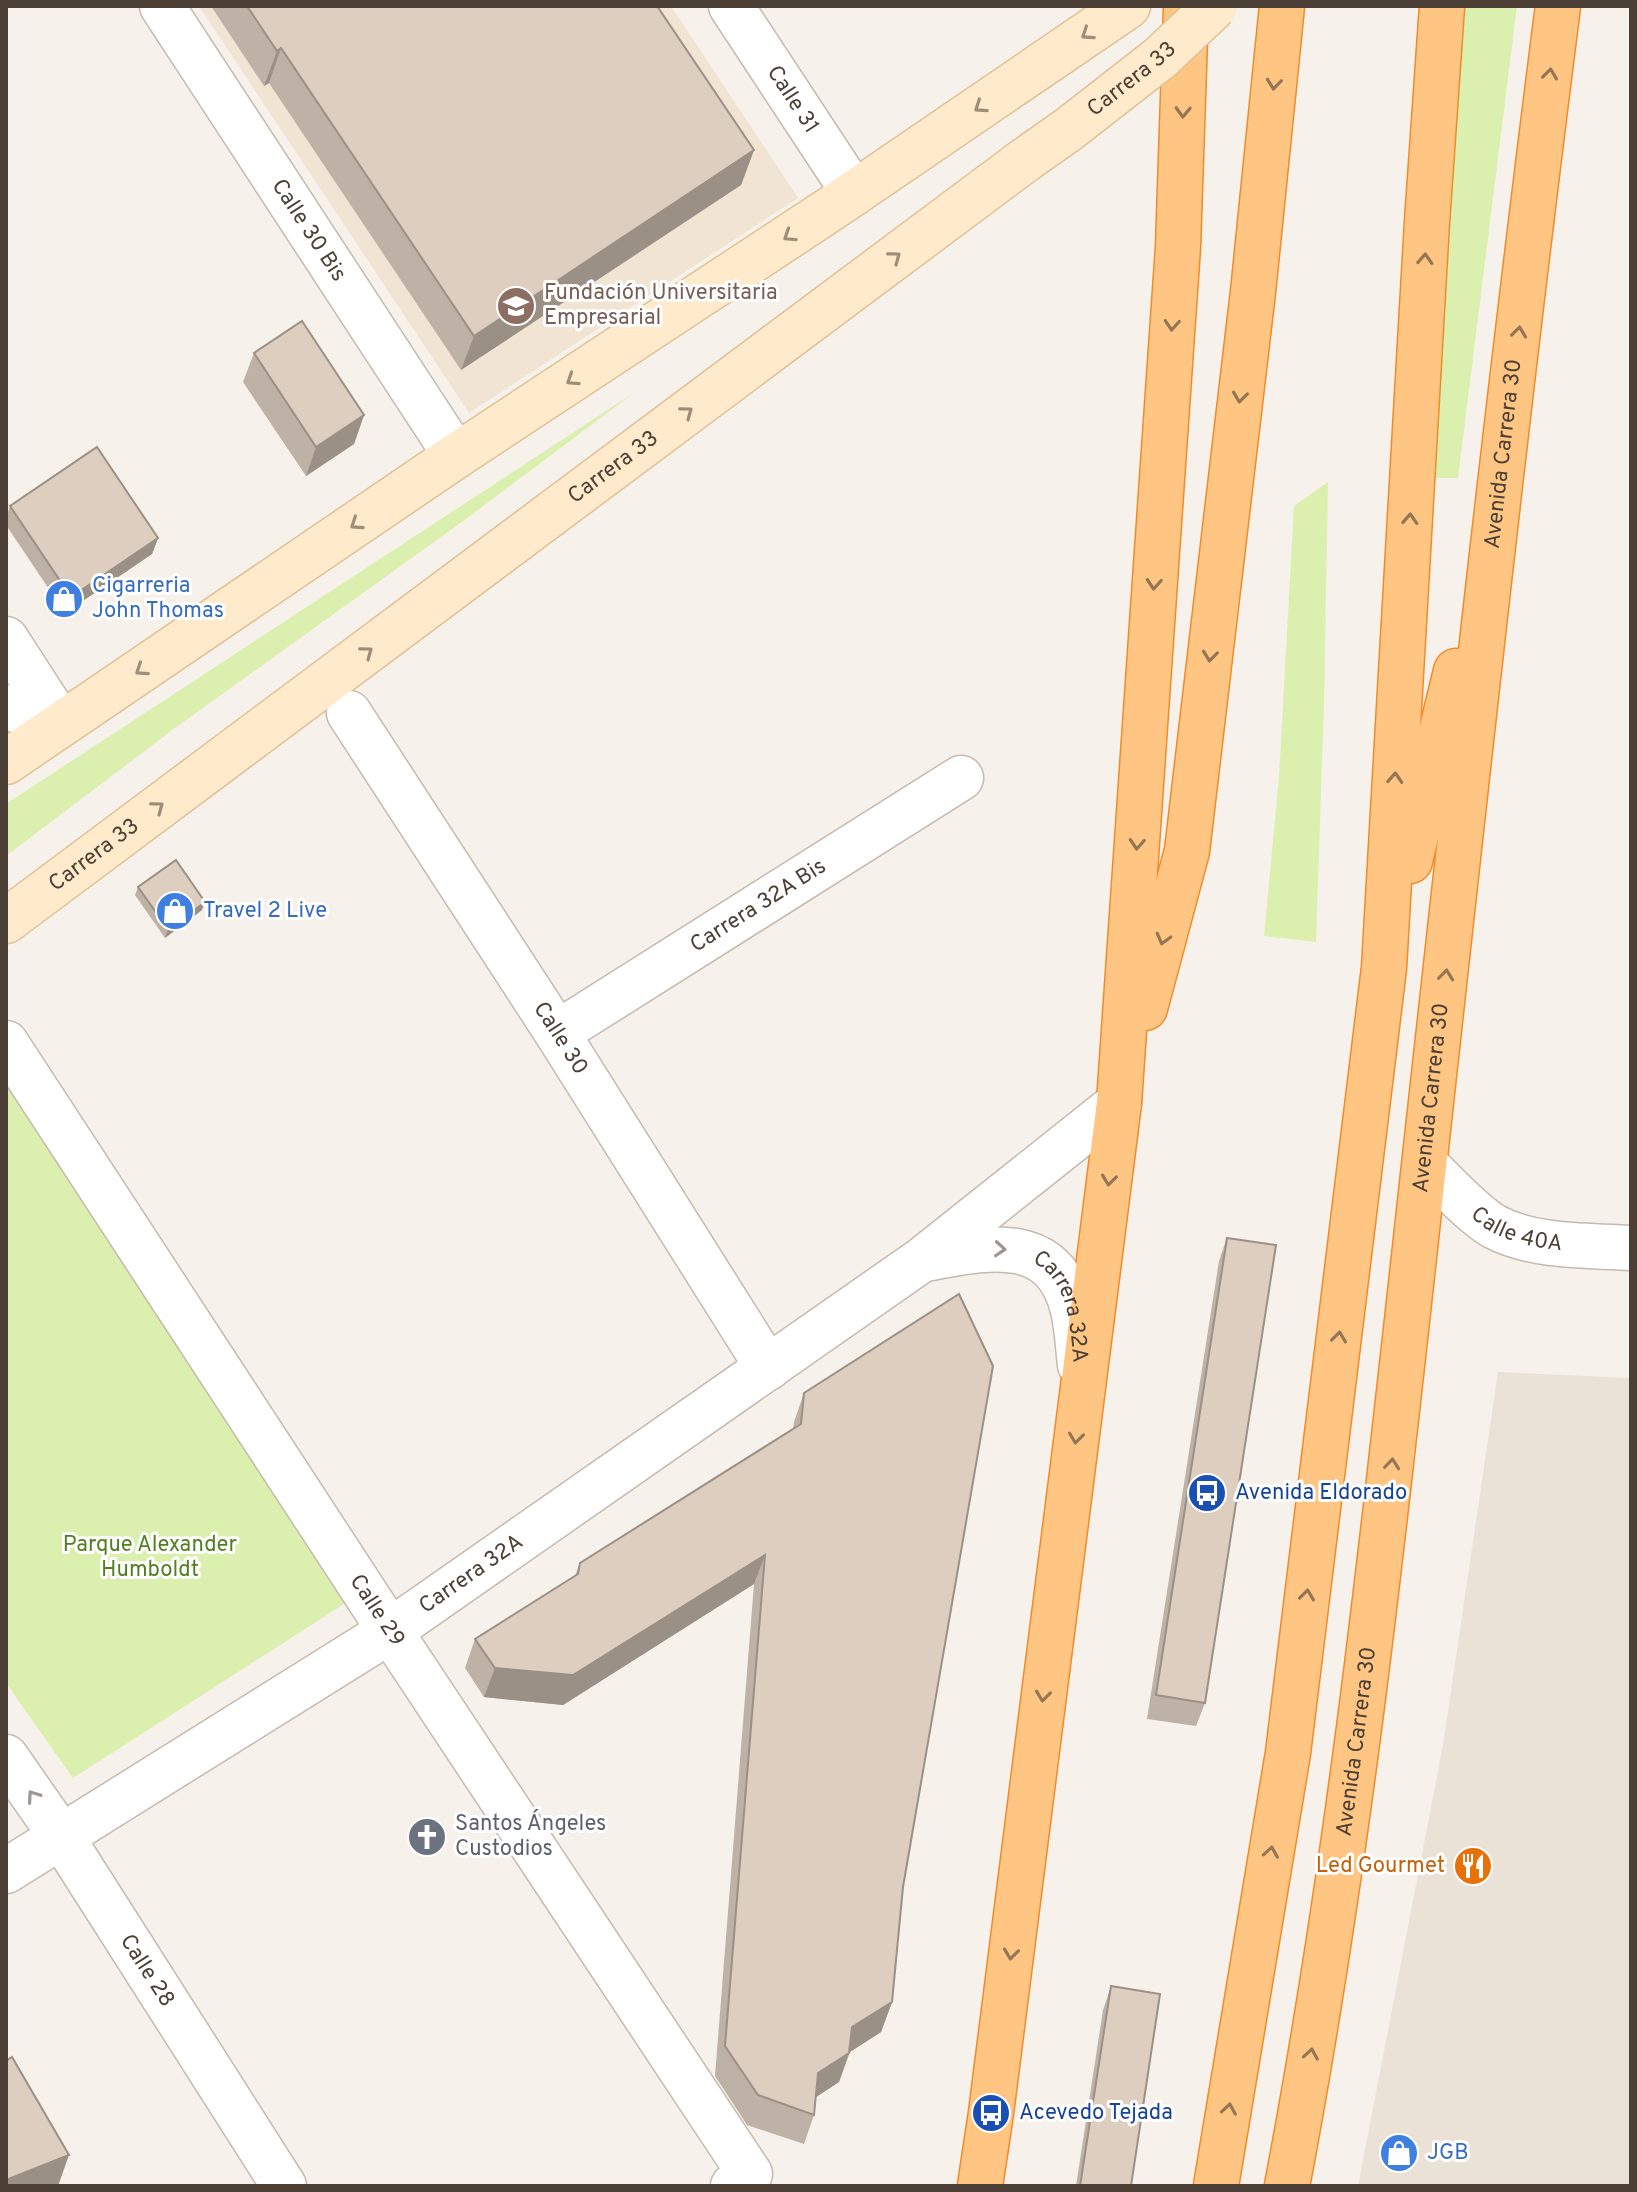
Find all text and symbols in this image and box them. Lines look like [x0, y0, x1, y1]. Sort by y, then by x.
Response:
one-way arrow [1081, 25, 1095, 40]
street label: Carrera 33 [1082, 36, 1182, 123]
street label: Calle 31 [760, 60, 825, 139]
one-way arrow [1541, 67, 1558, 80]
one-way arrow [1265, 77, 1282, 90]
one-way arrow [975, 97, 989, 112]
one-way arrow [1174, 106, 1191, 119]
street label: Calle 30 Bis [265, 174, 352, 287]
one-way arrow [783, 226, 797, 241]
one-way arrow [887, 252, 901, 266]
one-way arrow [1416, 252, 1433, 265]
place label: Fundación Universitaria Empresarial [544, 280, 778, 332]
school or university icon: Fundación Universitaria Empresarial [495, 285, 537, 327]
one-way arrow [1164, 319, 1181, 332]
one-way arrow [1510, 325, 1527, 338]
street label: Avenida Carrera 30 [1479, 358, 1528, 550]
one-way arrow [566, 370, 581, 385]
one-way arrow [1232, 391, 1249, 404]
one-way arrow [678, 408, 693, 422]
street label: Carrera 33 [563, 425, 664, 510]
one-way arrow [1401, 512, 1418, 525]
one-way arrow [350, 514, 364, 529]
place label: Cigarreria John Thomas [92, 573, 224, 625]
shop icon: Cigarreria John Thomas [43, 578, 85, 620]
one-way arrow [1146, 578, 1163, 591]
one-way arrow [358, 647, 372, 661]
one-way arrow [1202, 649, 1219, 663]
one-way arrow [135, 660, 149, 675]
one-way arrow [1386, 771, 1403, 784]
one-way arrow [149, 803, 164, 817]
street label: Carrera 33 [44, 813, 145, 898]
one-way arrow [1129, 838, 1146, 851]
street label: Carrera 32A Bis [685, 853, 831, 959]
shop icon: Travel 2 Live [154, 890, 196, 932]
place label: Travel 2 Live [203, 898, 327, 925]
one-way arrow [1156, 932, 1173, 946]
one-way arrow [1437, 968, 1454, 981]
street label: Calle 30 [527, 997, 594, 1080]
street label: Avenida Carrera 30 [1408, 1002, 1455, 1194]
one-way arrow [1101, 1173, 1118, 1187]
street label: Calle 40A [1465, 1201, 1564, 1258]
one-way arrow [994, 1240, 1007, 1257]
street label: Carrera 32A [1028, 1245, 1093, 1364]
one-way arrow [1330, 1330, 1347, 1343]
one-way arrow [1068, 1431, 1085, 1445]
one-way arrow [1383, 1457, 1400, 1470]
bus stop icon: Avenida Eldorado [1186, 1472, 1228, 1514]
place label: Avenida Eldorado [1235, 1480, 1407, 1507]
street label: Carrera 32A [414, 1529, 529, 1620]
park label: Parque Alexander Humboldt [63, 1532, 238, 1584]
street label: Calle 29 [343, 1569, 410, 1652]
one-way arrow [1298, 1588, 1315, 1602]
street label: Avenida Carrera 30 [1331, 1645, 1383, 1838]
one-way arrow [1035, 1690, 1052, 1703]
one-way arrow [28, 1791, 43, 1805]
place label: Santos Ángeles Custodios [455, 1809, 606, 1863]
church icon: Santos Ángeles Custodios [406, 1816, 448, 1858]
restaurant icon: Led Gourmet [1452, 1845, 1494, 1887]
one-way arrow [1262, 1846, 1279, 1859]
place label: Led Gourmet [1316, 1853, 1445, 1880]
street label: Calle 28 [114, 1929, 180, 2012]
one-way arrow [1003, 1947, 1020, 1961]
one-way arrow [1302, 2047, 1319, 2061]
bus stop icon: Acevedo Tejada [970, 2092, 1012, 2134]
place label: Acevedo Tejada [1019, 2100, 1173, 2127]
one-way arrow [1220, 2102, 1237, 2116]
shop icon: JGB [1378, 2132, 1420, 2174]
place label: JGB [1427, 2140, 1469, 2167]

